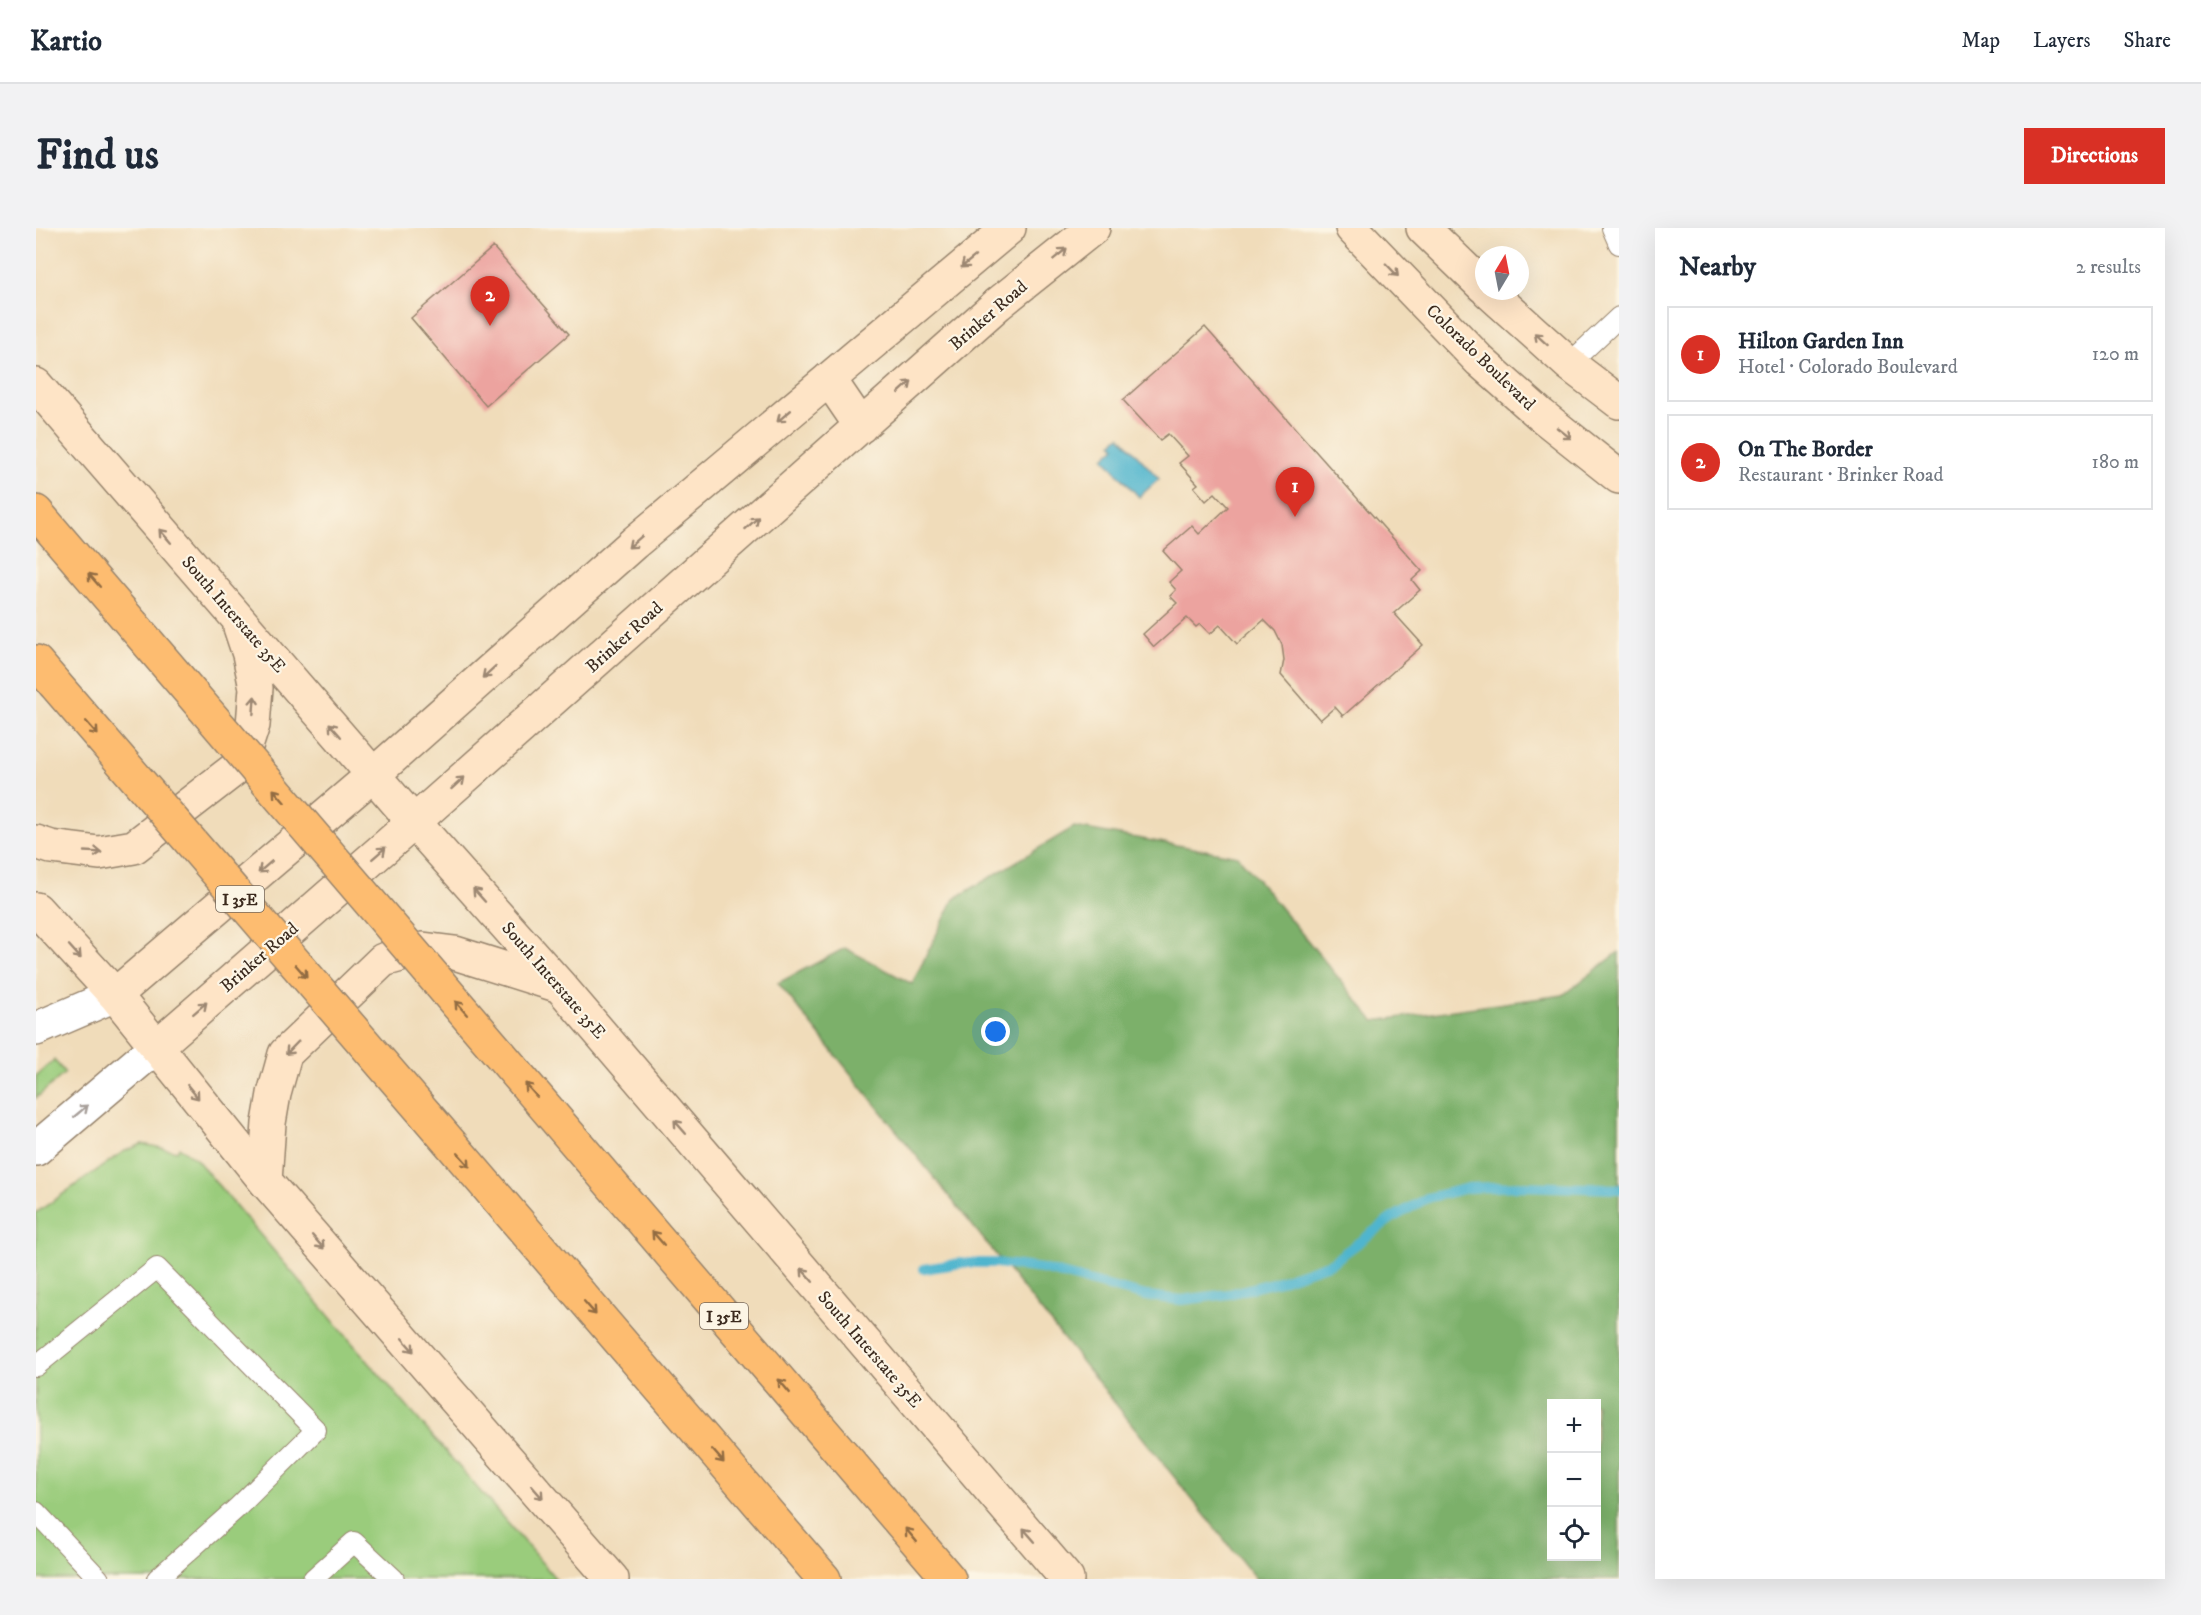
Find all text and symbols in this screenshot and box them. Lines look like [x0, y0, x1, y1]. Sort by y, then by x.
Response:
text: Kartio [30, 24, 102, 59]
text: Map [1961, 28, 2000, 54]
text: Layers [2033, 28, 2091, 54]
text: Share [2124, 28, 2171, 54]
button: Directions [2024, 128, 2165, 184]
text: Find us [36, 130, 159, 182]
north arrow [1475, 246, 1529, 300]
one-way arrow [1052, 248, 1068, 261]
text: Nearby [1679, 251, 1756, 284]
one-way arrow [960, 255, 976, 268]
text: 2 results [2076, 255, 2141, 280]
one-way arrow [1385, 263, 1399, 278]
pin: 2 [470, 276, 510, 326]
street label: Brinker Road [945, 276, 1032, 356]
street label: Colorado Boulevard [1421, 300, 1540, 415]
text: Hilton Garden Inn [1738, 328, 1904, 355]
one-way arrow [1534, 332, 1549, 346]
text: 1 [1697, 342, 1704, 367]
text: 120 m [2092, 342, 2139, 367]
text: Hotel · Colorado Boulevard [1738, 355, 1958, 380]
one-way arrow [897, 380, 912, 394]
one-way arrow [776, 410, 792, 423]
one-way arrow [1556, 426, 1571, 440]
text: On The Border [1738, 436, 1873, 463]
text: 2 [1696, 450, 1705, 475]
text: 180 m [2092, 450, 2139, 475]
text: Restaurant · Brinker Road [1738, 463, 1944, 488]
pin: 1 [1276, 468, 1314, 517]
one-way arrow [744, 516, 759, 530]
one-way arrow [159, 528, 172, 544]
one-way arrow [628, 535, 643, 549]
street label: South Interstate 35E [177, 552, 290, 678]
one-way arrow [87, 573, 101, 588]
street label: Brinker Road [582, 597, 668, 678]
one-way arrow [482, 665, 497, 679]
one-way arrow [249, 696, 260, 716]
one-way arrow [85, 720, 99, 735]
one-way arrow [328, 723, 342, 738]
one-way arrow [450, 776, 465, 790]
one-way arrow [273, 788, 286, 804]
one-way arrow [83, 846, 103, 857]
one-way arrow [371, 846, 386, 860]
one-way arrow [258, 860, 273, 874]
road number: I 35E [216, 886, 264, 912]
one-way arrow [472, 888, 486, 903]
street label: Brinker Road [216, 918, 303, 998]
street label: South Interstate 35E [497, 918, 610, 1044]
one-way arrow [68, 944, 82, 959]
one-way arrow [295, 963, 308, 979]
one-way arrow [454, 1001, 468, 1016]
one-way arrow [192, 1002, 208, 1015]
your location [981, 1017, 1010, 1046]
one-way arrow [285, 1040, 300, 1055]
one-way arrow [524, 1083, 538, 1098]
one-way arrow [187, 1084, 200, 1100]
one-way arrow [73, 1105, 89, 1118]
one-way arrow [673, 1120, 687, 1135]
one-way arrow [457, 1152, 470, 1168]
one-way arrow [651, 1230, 664, 1246]
one-way arrow [311, 1234, 325, 1249]
one-way arrow [800, 1267, 813, 1283]
street label: South Interstate 35E [813, 1287, 926, 1413]
one-way arrow [584, 1300, 597, 1316]
road number: I 35E [700, 1303, 748, 1329]
one-way arrow [401, 1337, 415, 1352]
one-way arrow [777, 1379, 791, 1394]
map controls [1547, 1399, 1601, 1561]
button: + [1547, 1399, 1601, 1453]
one-way arrow [711, 1448, 725, 1463]
button: − [1547, 1453, 1601, 1507]
one-way arrow [530, 1484, 544, 1499]
button: locate [1547, 1507, 1601, 1561]
one-way arrow [904, 1527, 918, 1542]
one-way arrow [1022, 1528, 1036, 1543]

